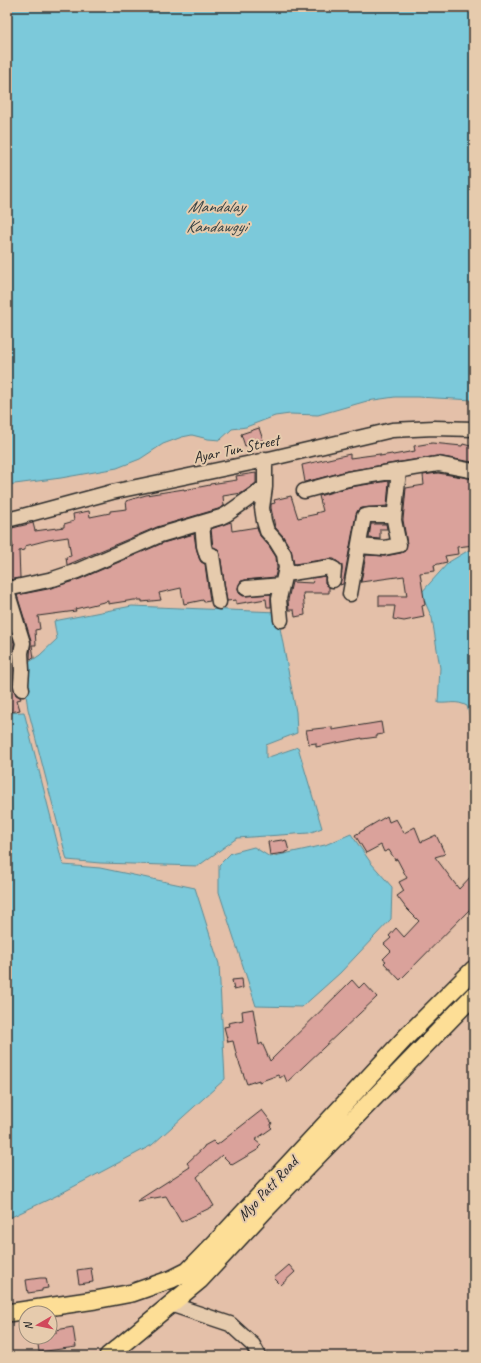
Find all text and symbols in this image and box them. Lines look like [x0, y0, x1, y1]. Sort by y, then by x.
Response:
water label: Mandalay Kandawgyi [186, 196, 251, 237]
street label: Ayar Tun Street [191, 430, 284, 468]
street label: Myo Patt Road [233, 1150, 304, 1225]
north arrow [18, 1305, 58, 1345]
text: N [20, 1320, 36, 1331]

